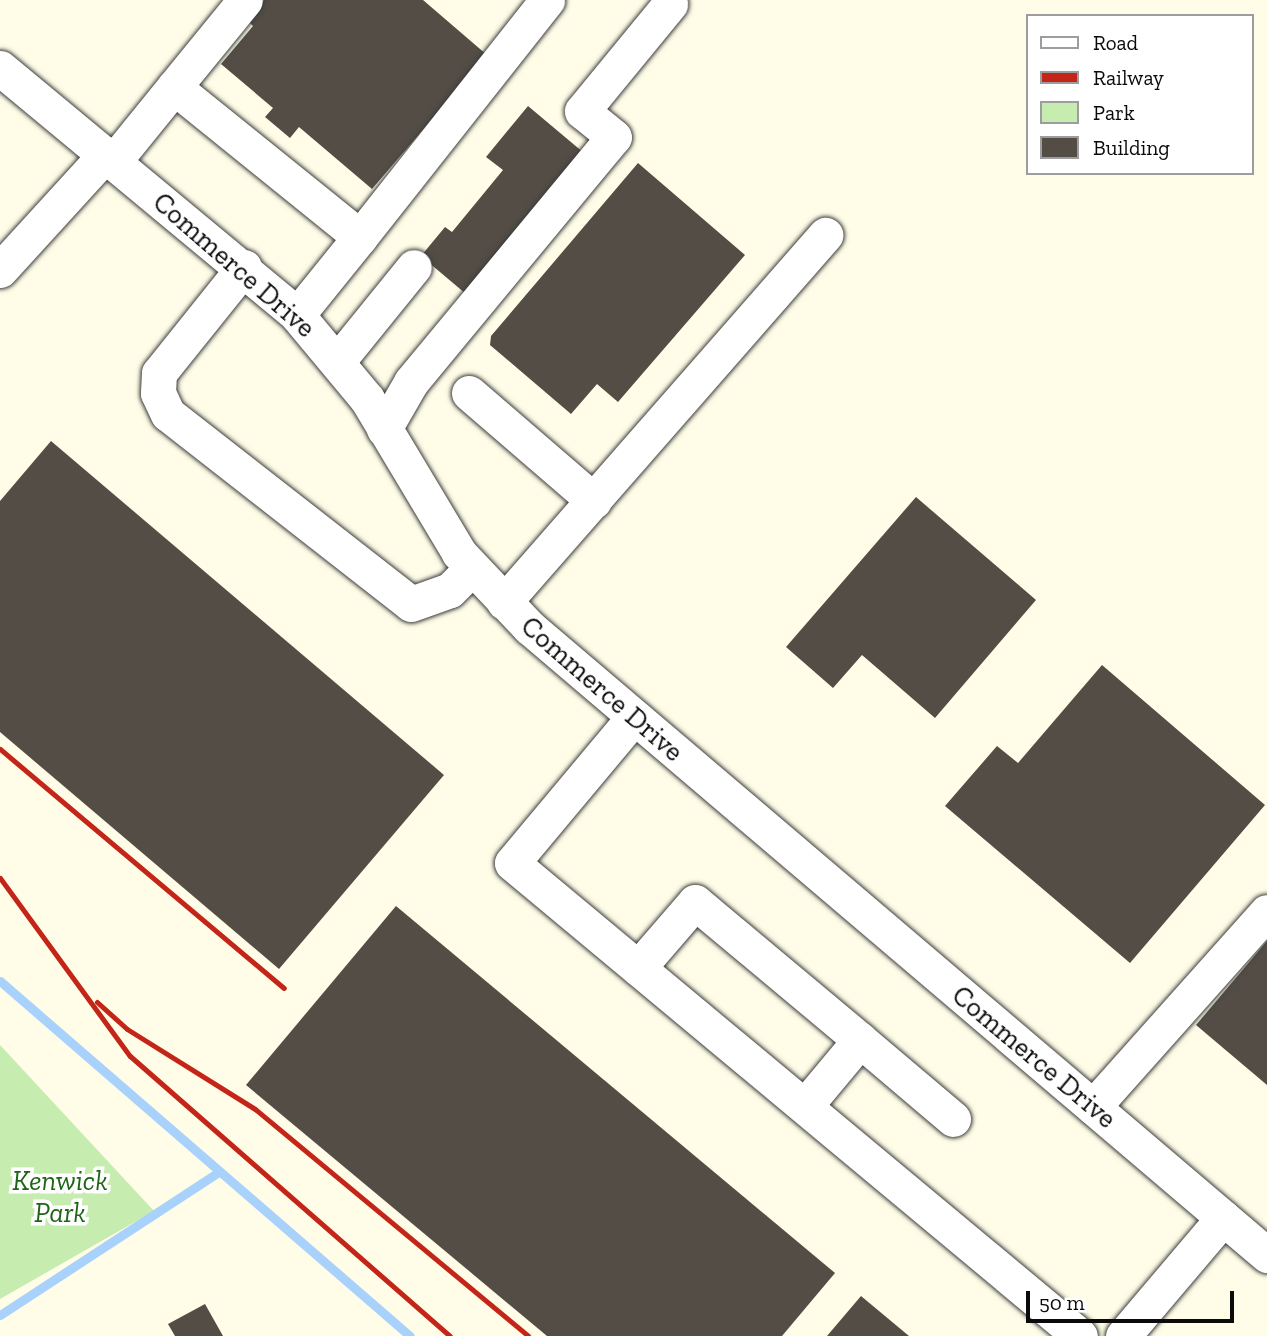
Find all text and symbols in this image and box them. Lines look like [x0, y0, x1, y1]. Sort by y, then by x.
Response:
legend [1026, 14, 1253, 175]
text: Road [1093, 30, 1138, 55]
text: Railway [1093, 65, 1164, 90]
text: Park [1093, 100, 1135, 125]
text: Building [1093, 135, 1170, 160]
street label: Commerce Drive [146, 185, 322, 345]
street label: Commerce Drive [514, 609, 690, 769]
street label: Commerce Drive [945, 979, 1123, 1135]
park label: Kenwick Park [12, 1164, 108, 1230]
scale bar [1029, 1276, 1237, 1320]
text: 50 m [1039, 1290, 1085, 1315]

